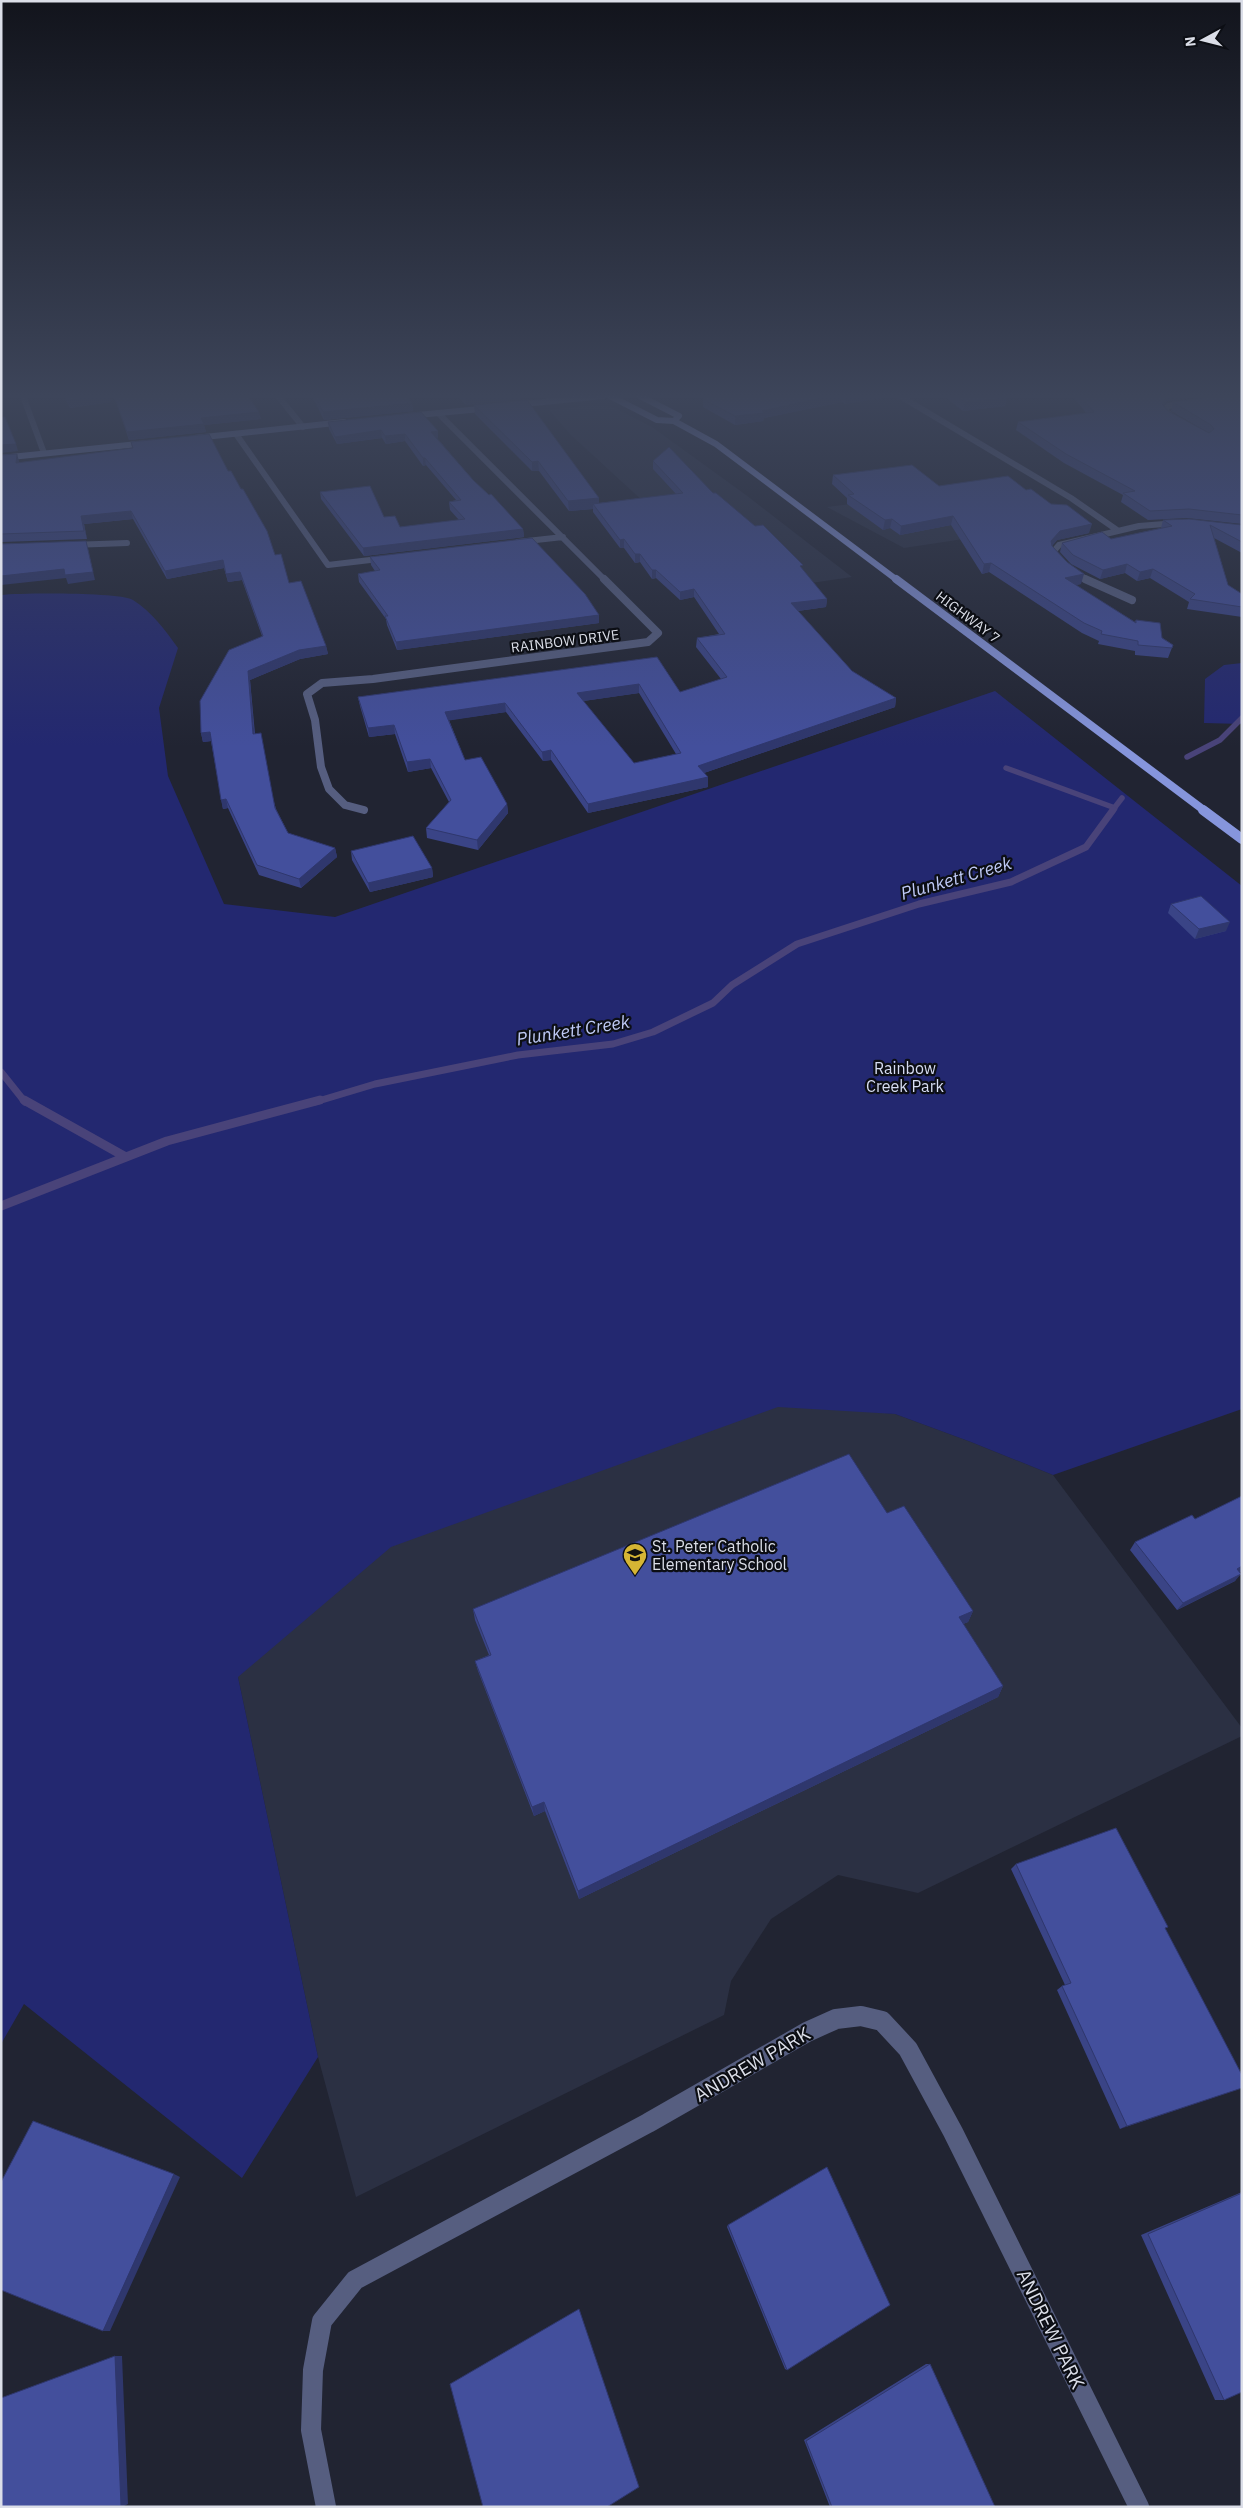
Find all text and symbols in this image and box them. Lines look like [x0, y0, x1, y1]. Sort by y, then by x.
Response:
north arrow [1178, 15, 1228, 65]
text: N [1181, 35, 1200, 48]
street label: HIGHWAY 7 [932, 587, 1004, 647]
street label: RAINBOW DRIVE [510, 625, 620, 657]
water label: Plunkett Creek [898, 851, 1015, 905]
water label: Plunkett Creek [515, 1010, 632, 1050]
park label: Rainbow Creek Park [866, 1058, 945, 1096]
place label: St. Peter Catholic Elementary School [652, 1536, 787, 1574]
school or university icon: St. Peter Catholic Elementary School [622, 1542, 648, 1576]
street label: ANDREW PARK [690, 2021, 814, 2107]
street label: ANDREW PARK [1012, 2265, 1090, 2393]

